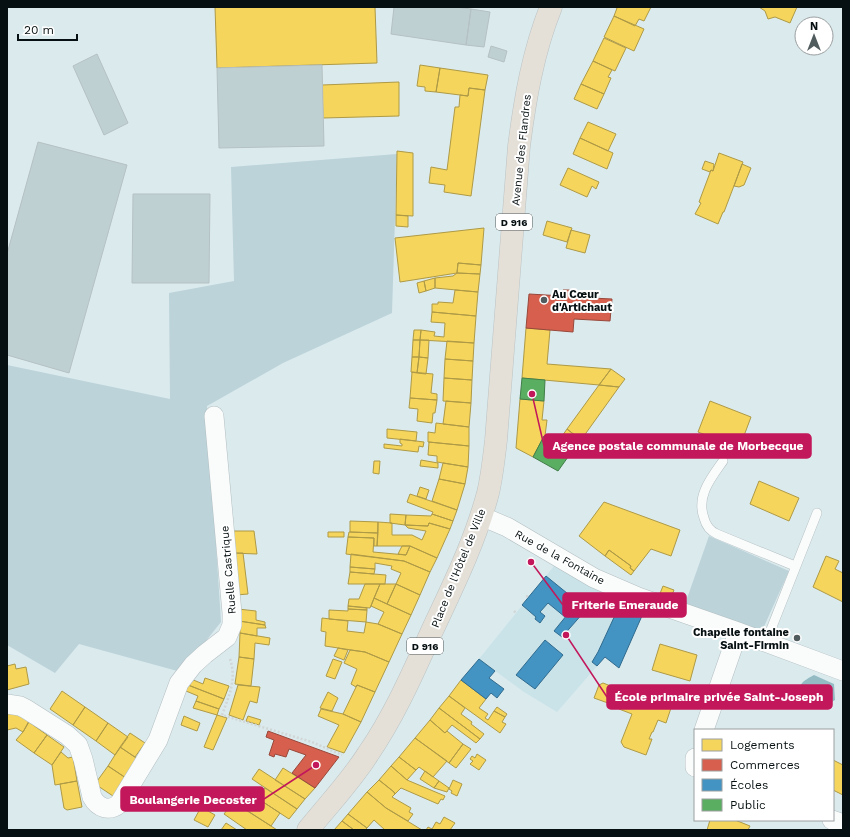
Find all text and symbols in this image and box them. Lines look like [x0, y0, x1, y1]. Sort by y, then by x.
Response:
scale bar [18, 16, 77, 42]
north arrow [794, 16, 834, 56]
text: N [810, 20, 818, 33]
text: 20 m [24, 23, 54, 37]
street label: Avenue des Flandres [509, 94, 534, 206]
road number: D 916 [496, 214, 532, 230]
place label: Au Cœur d'Artichaut [552, 288, 612, 314]
marker: Au Cœur d'Artichaut [539, 295, 549, 305]
callout: Agence postale communale de Morbecque [544, 434, 811, 458]
text: Agence postale communale de Morbecque [552, 439, 804, 453]
street label: Place de l'Hôtel de Ville [429, 507, 488, 630]
street label: Ruelle Castrique [218, 525, 239, 615]
street label: Rue de la Fontaine [513, 527, 607, 587]
callout: Friterie Emeraude [563, 593, 686, 617]
text: Friterie Emeraude [572, 598, 678, 612]
place label: Chapelle fontaine Saint-Firmin [693, 626, 789, 652]
marker: Chapelle fontaine Saint-Firmin [792, 633, 802, 643]
road number: D 916 [407, 638, 443, 654]
callout: École primaire privée Saint-Joseph [607, 685, 832, 709]
text: École primaire privée Saint-Joseph [615, 690, 823, 704]
legend [694, 729, 834, 821]
text: Logements [730, 738, 795, 752]
text: Commerces [730, 758, 800, 772]
text: Écoles [730, 778, 768, 792]
callout: Boulangerie Decoster [121, 787, 264, 811]
text: Boulangerie Decoster [129, 793, 257, 807]
text: Public [730, 798, 766, 812]

